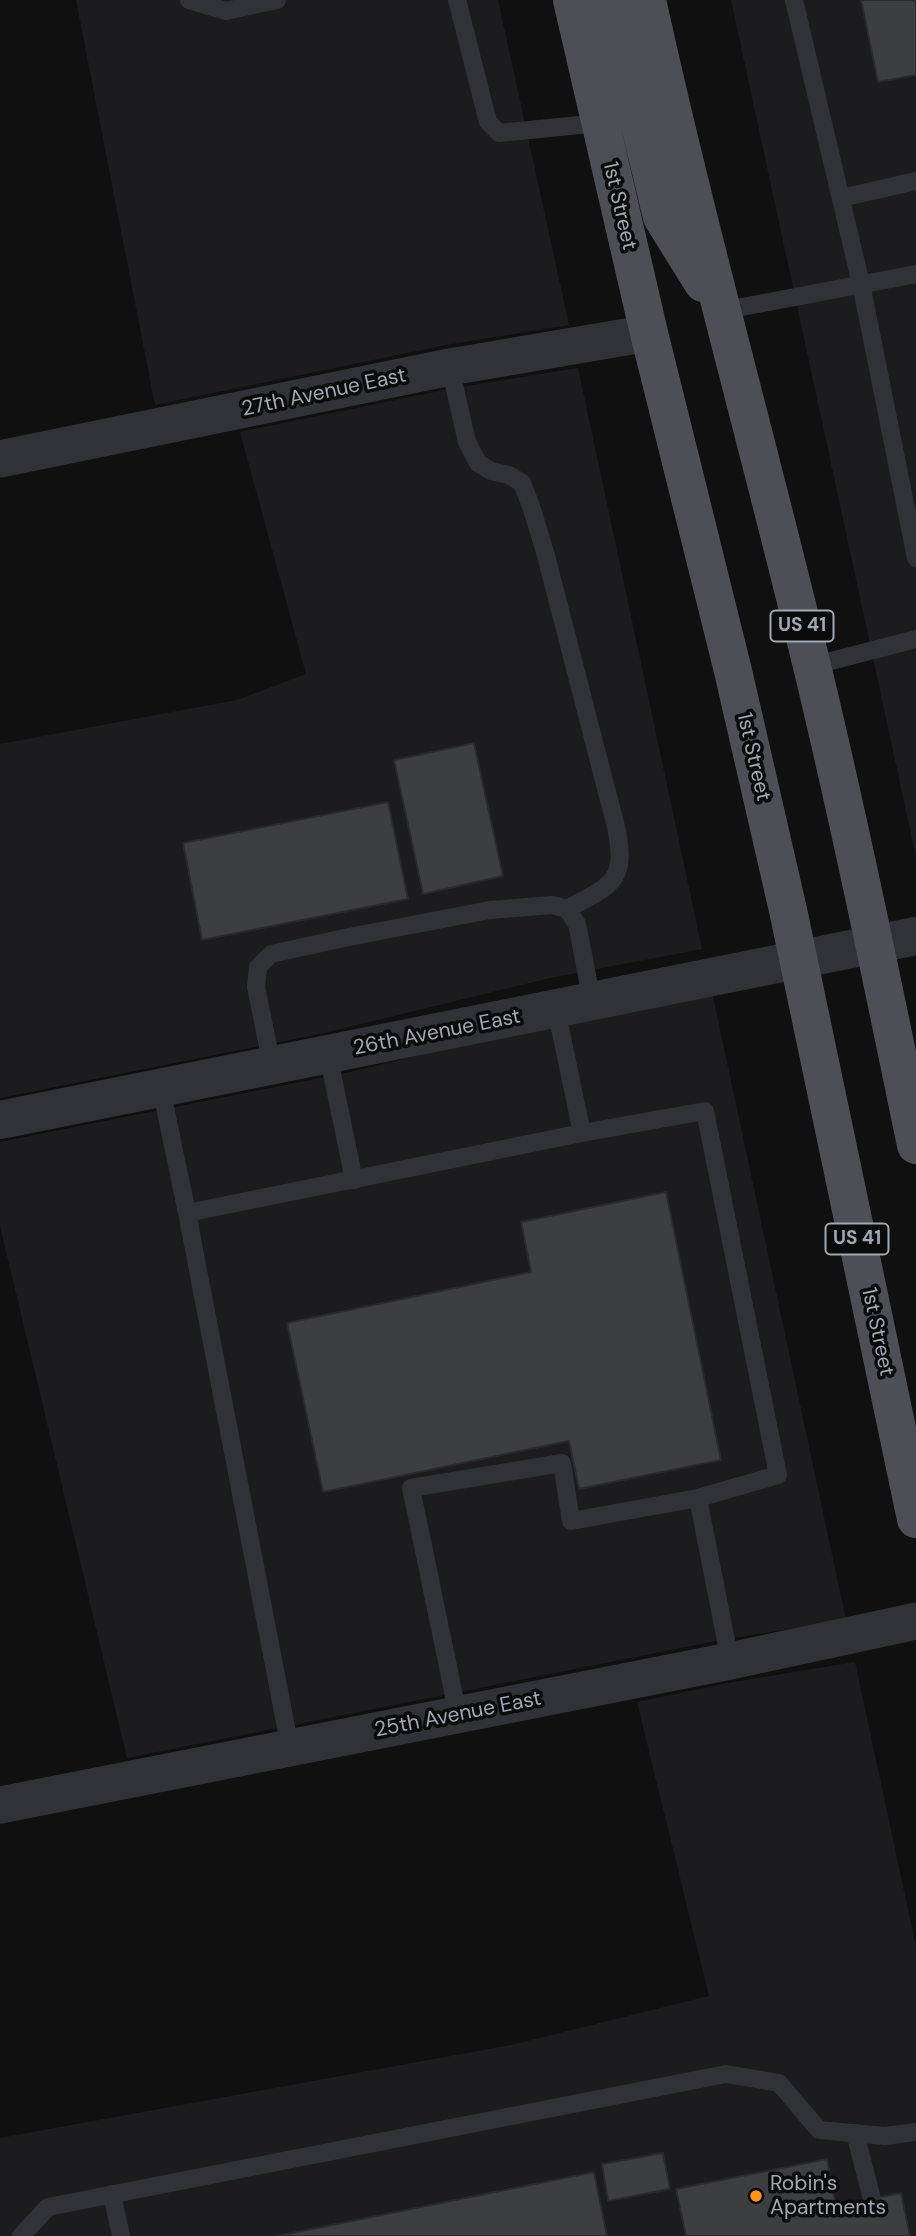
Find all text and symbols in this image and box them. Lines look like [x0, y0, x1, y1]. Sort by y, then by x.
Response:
street label: 1st Street [597, 159, 641, 253]
street label: 27th Avenue East [240, 363, 408, 423]
road number: US 41 [770, 610, 834, 642]
street label: 1st Street [731, 710, 775, 804]
street label: 26th Avenue East [351, 1004, 523, 1062]
road number: US 41 [826, 1224, 888, 1254]
street label: 1st Street [855, 1285, 899, 1379]
street label: 25th Avenue East [372, 1686, 544, 1744]
place label: Robin's Apartments [770, 2171, 886, 2221]
marker: Robin's Apartments [748, 2188, 764, 2204]

